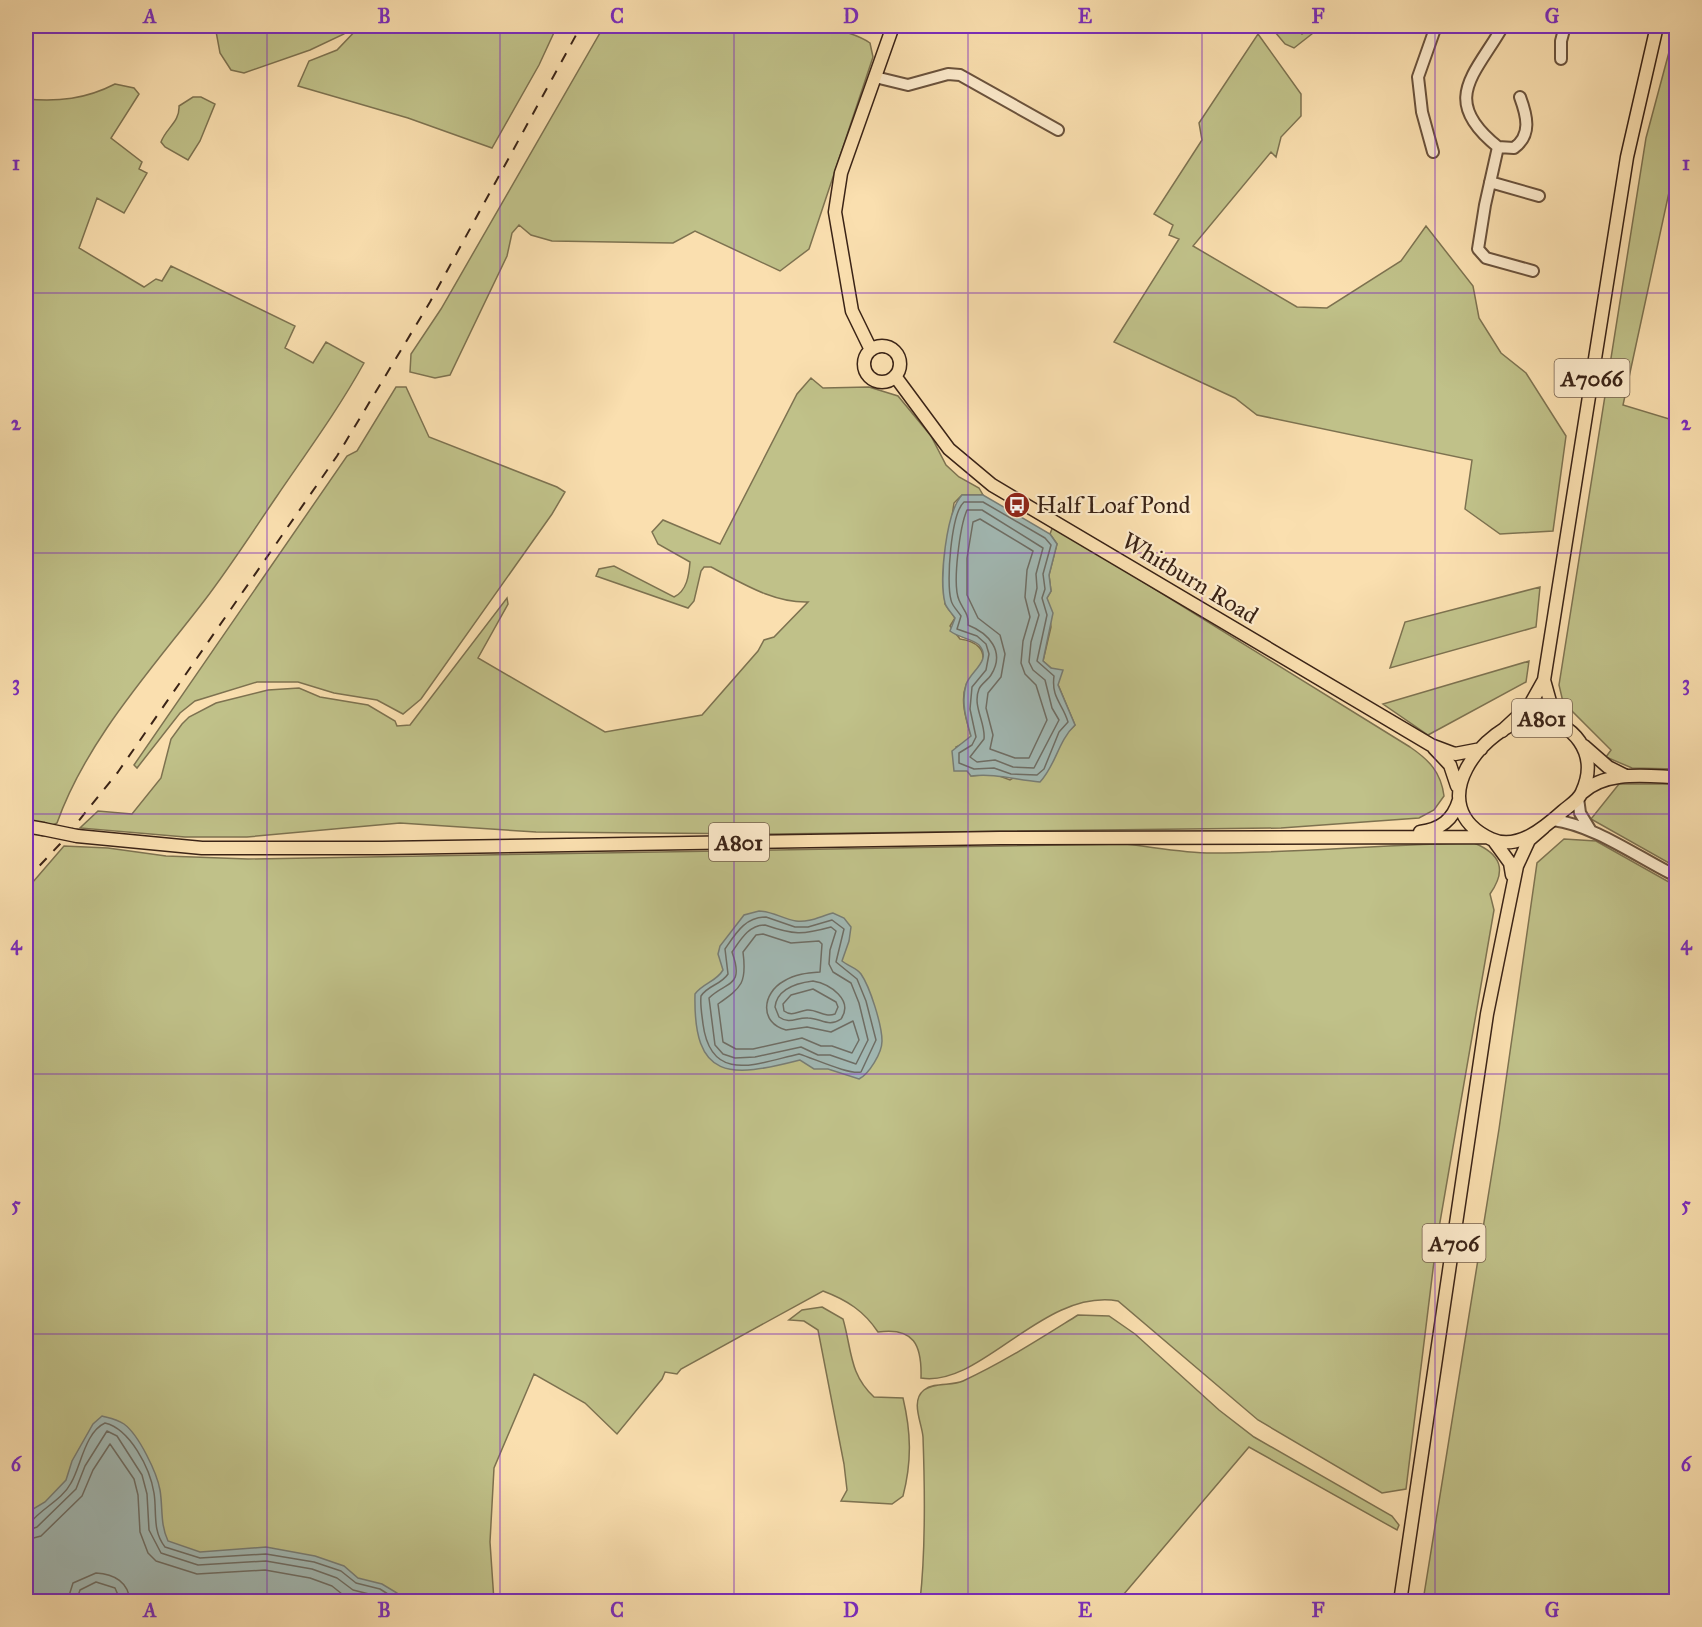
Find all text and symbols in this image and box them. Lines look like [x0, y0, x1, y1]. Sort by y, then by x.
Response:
text: A [141, 4, 157, 28]
text: B [377, 4, 391, 28]
text: C [610, 4, 624, 28]
text: D [843, 4, 859, 28]
text: E [1078, 4, 1093, 28]
text: F [1311, 4, 1325, 28]
text: G [1545, 4, 1560, 28]
text: 1 [12, 151, 20, 175]
text: 1 [1682, 151, 1690, 175]
road number: A7066 [1554, 359, 1630, 397]
text: 2 [11, 411, 22, 435]
text: 2 [1681, 411, 1692, 435]
bus stop icon: Half Loaf Pond [1002, 490, 1032, 520]
place label: Half Loaf Pond [1036, 490, 1191, 520]
street label: Whitburn Road [1116, 526, 1264, 630]
text: 3 [12, 671, 20, 696]
text: 3 [1682, 671, 1690, 696]
road number: A801 [1512, 699, 1572, 737]
road number: A801 [709, 823, 769, 861]
text: 4 [10, 931, 22, 956]
text: 4 [1680, 931, 1692, 956]
text: 5 [11, 1192, 21, 1216]
text: 5 [1681, 1192, 1691, 1216]
road number: A706 [1422, 1224, 1486, 1262]
text: 6 [11, 1452, 23, 1476]
text: 6 [1681, 1452, 1693, 1476]
text: A [141, 1598, 157, 1622]
text: B [377, 1598, 391, 1622]
text: C [610, 1598, 624, 1622]
text: D [843, 1598, 859, 1622]
text: E [1078, 1598, 1093, 1622]
text: F [1311, 1598, 1325, 1622]
text: G [1545, 1598, 1560, 1622]

